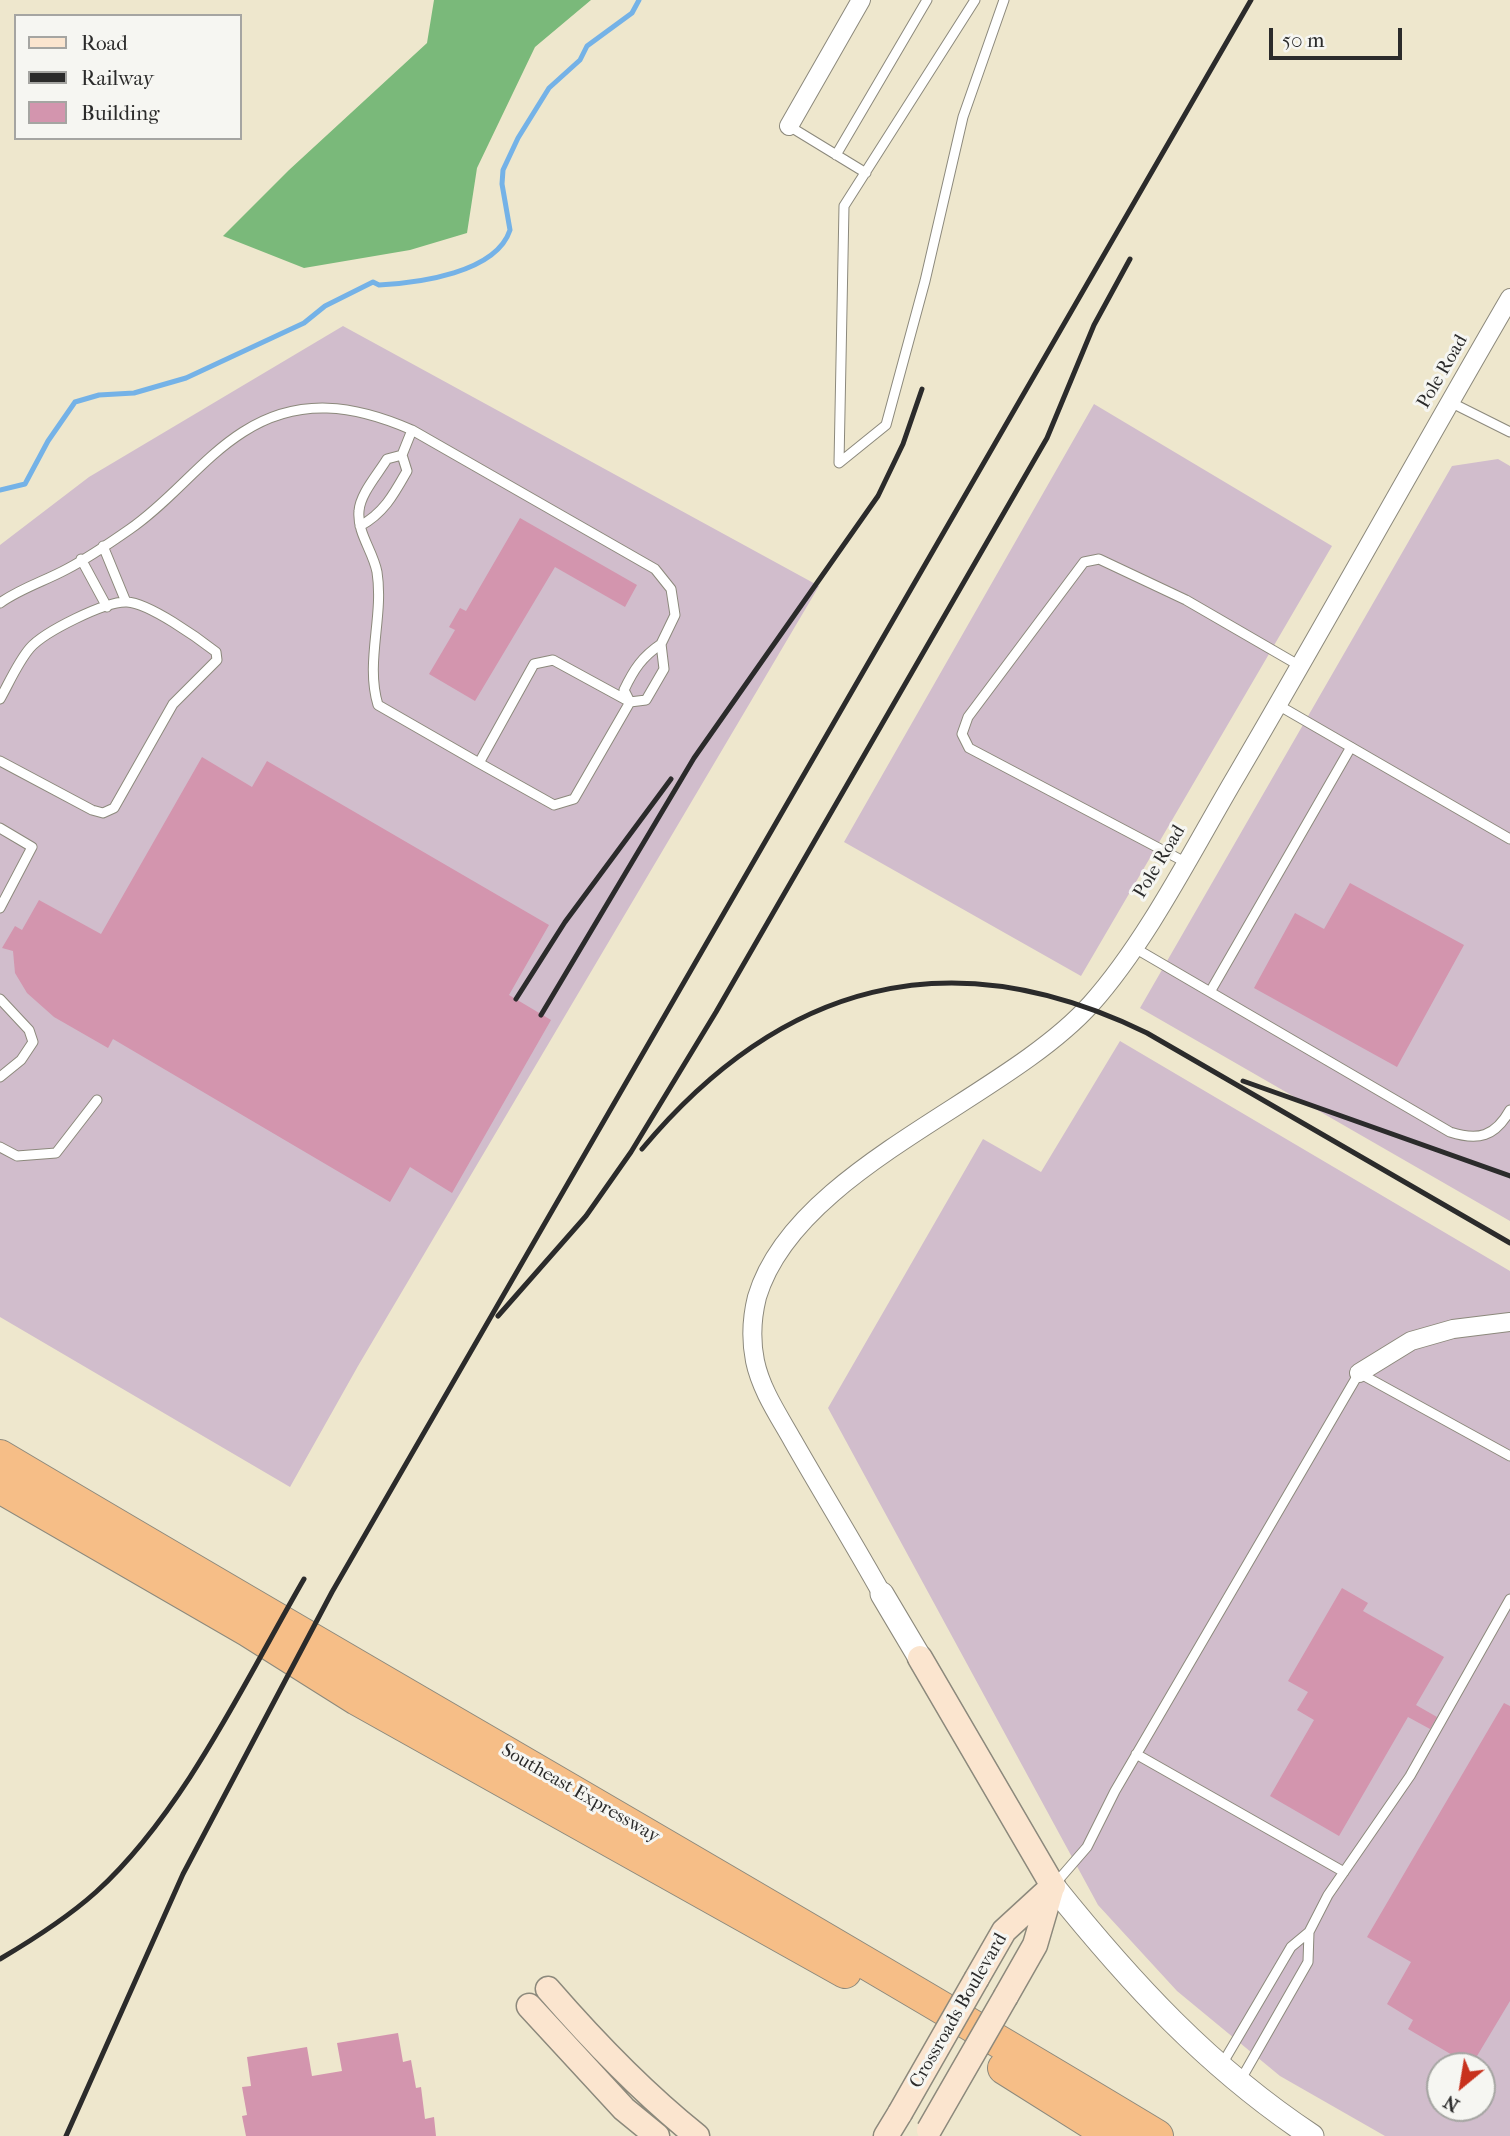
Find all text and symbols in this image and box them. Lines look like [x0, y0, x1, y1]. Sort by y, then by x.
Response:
legend [14, 14, 242, 140]
scale bar [1272, 14, 1405, 58]
text: 50 m [1282, 28, 1325, 52]
text: Road [81, 31, 128, 55]
text: Railway [81, 66, 154, 90]
text: Building [81, 101, 159, 125]
street label: Pole Road [1413, 331, 1473, 413]
street label: Pole Road [1129, 821, 1191, 903]
street label: Southeast Expressway [497, 1739, 663, 1849]
street label: Crossroads Boulevard [905, 1929, 1013, 2093]
north arrow [1426, 2052, 1496, 2122]
text: N [1440, 2090, 1463, 2117]

